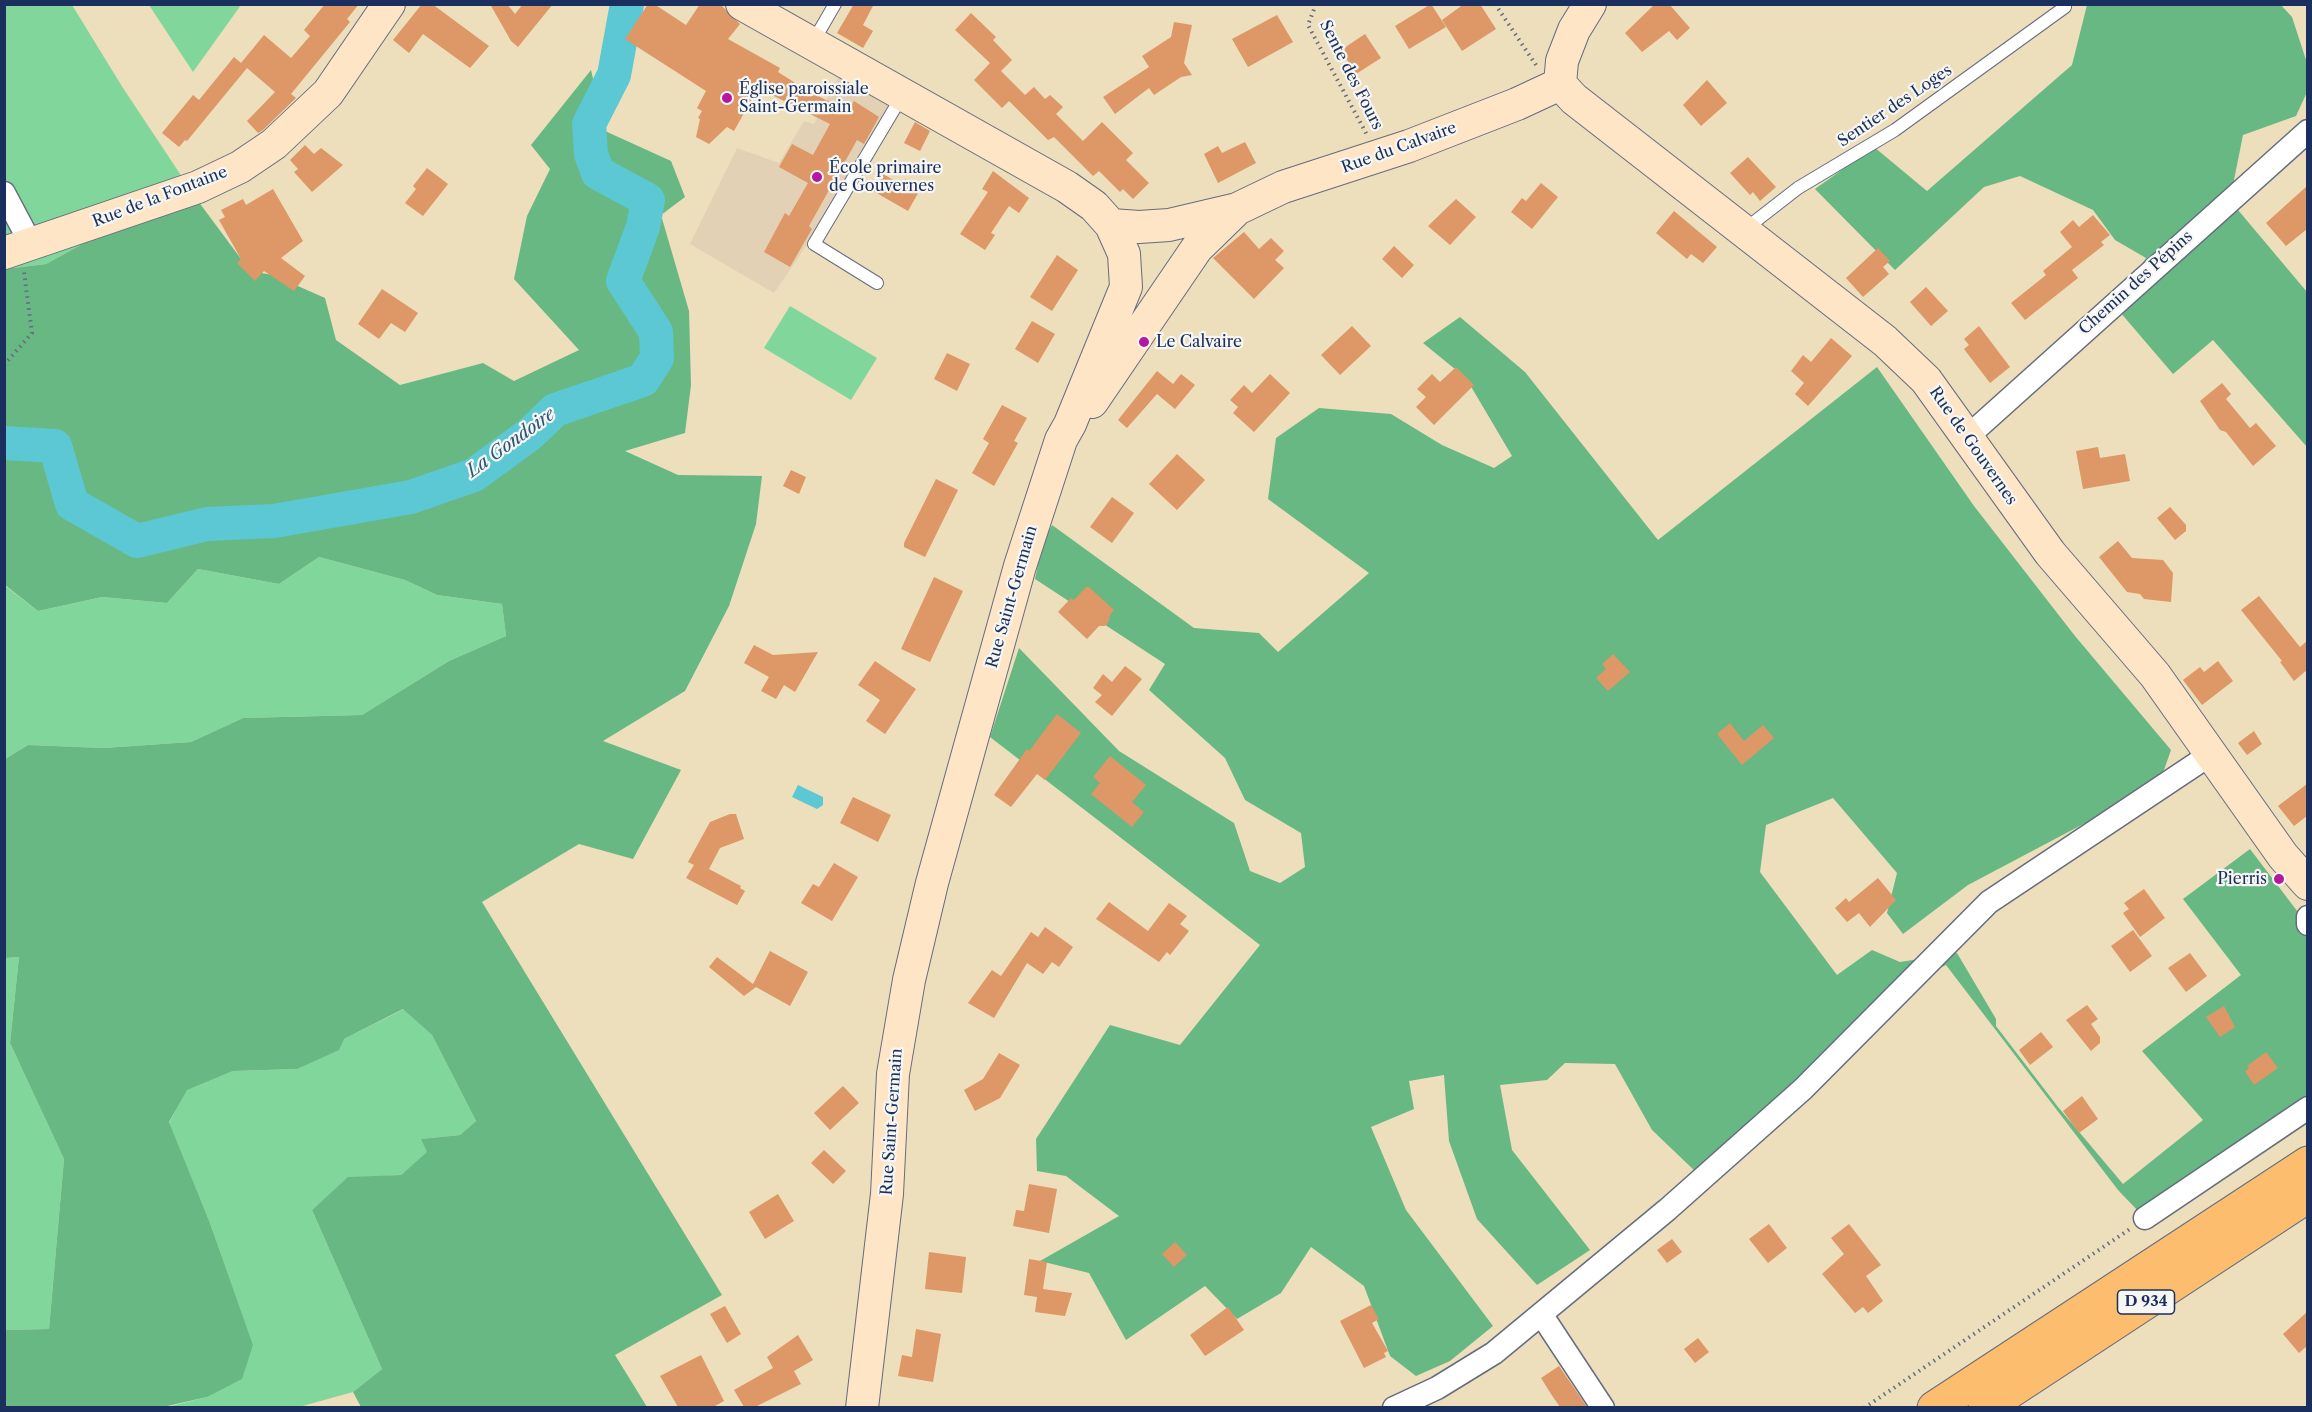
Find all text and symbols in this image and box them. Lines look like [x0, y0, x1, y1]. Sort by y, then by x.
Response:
street label: Sente des Fours [1315, 17, 1387, 133]
street label: Sentier des Loges [1834, 61, 1956, 151]
place label: Église paroissiale Saint-Germain [739, 79, 869, 117]
marker: Église paroissiale Saint-Germain [720, 91, 734, 105]
street label: Rue du Calvaire [1339, 118, 1459, 178]
place label: École primaire de Gouvernes [829, 158, 941, 196]
street label: Rue de la Fontaine [90, 162, 230, 232]
marker: École primaire de Gouvernes [810, 170, 824, 184]
street label: Chemin des Pépins [2075, 227, 2197, 339]
place label: Le Calvaire [1156, 332, 1242, 352]
marker: Le Calvaire [1137, 335, 1151, 349]
street label: Rue de Gouvernes [1925, 383, 2021, 509]
water label: La Gondoire [463, 404, 559, 482]
street label: Rue Saint-Germain [982, 524, 1042, 670]
place label: Pierris [2217, 869, 2267, 889]
marker: Pierris [2272, 872, 2286, 886]
street label: Rue Saint-Germain [877, 1048, 907, 1196]
road number: D 934 [2118, 1290, 2174, 1314]

